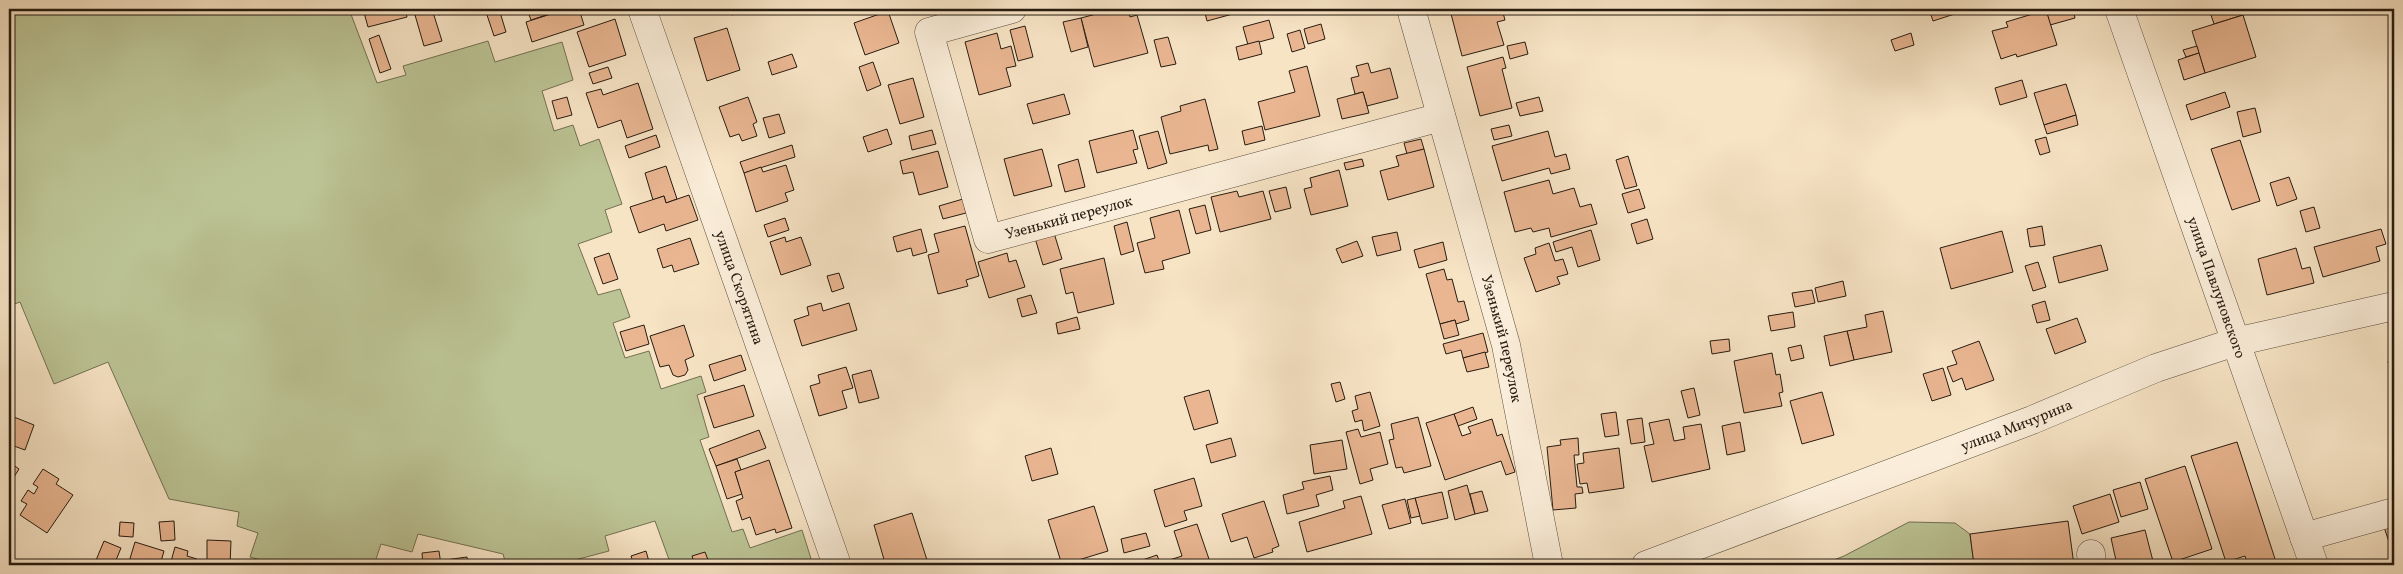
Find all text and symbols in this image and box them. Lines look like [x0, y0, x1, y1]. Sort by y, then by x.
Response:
street label: Узенький переулок [1003, 192, 1135, 246]
street label: улица Павлуновского [2181, 214, 2250, 362]
street label: улица Скорятина [708, 228, 768, 348]
street label: Узенький переулок [1475, 273, 1526, 405]
street label: улица Мичурина [1958, 395, 2076, 458]

